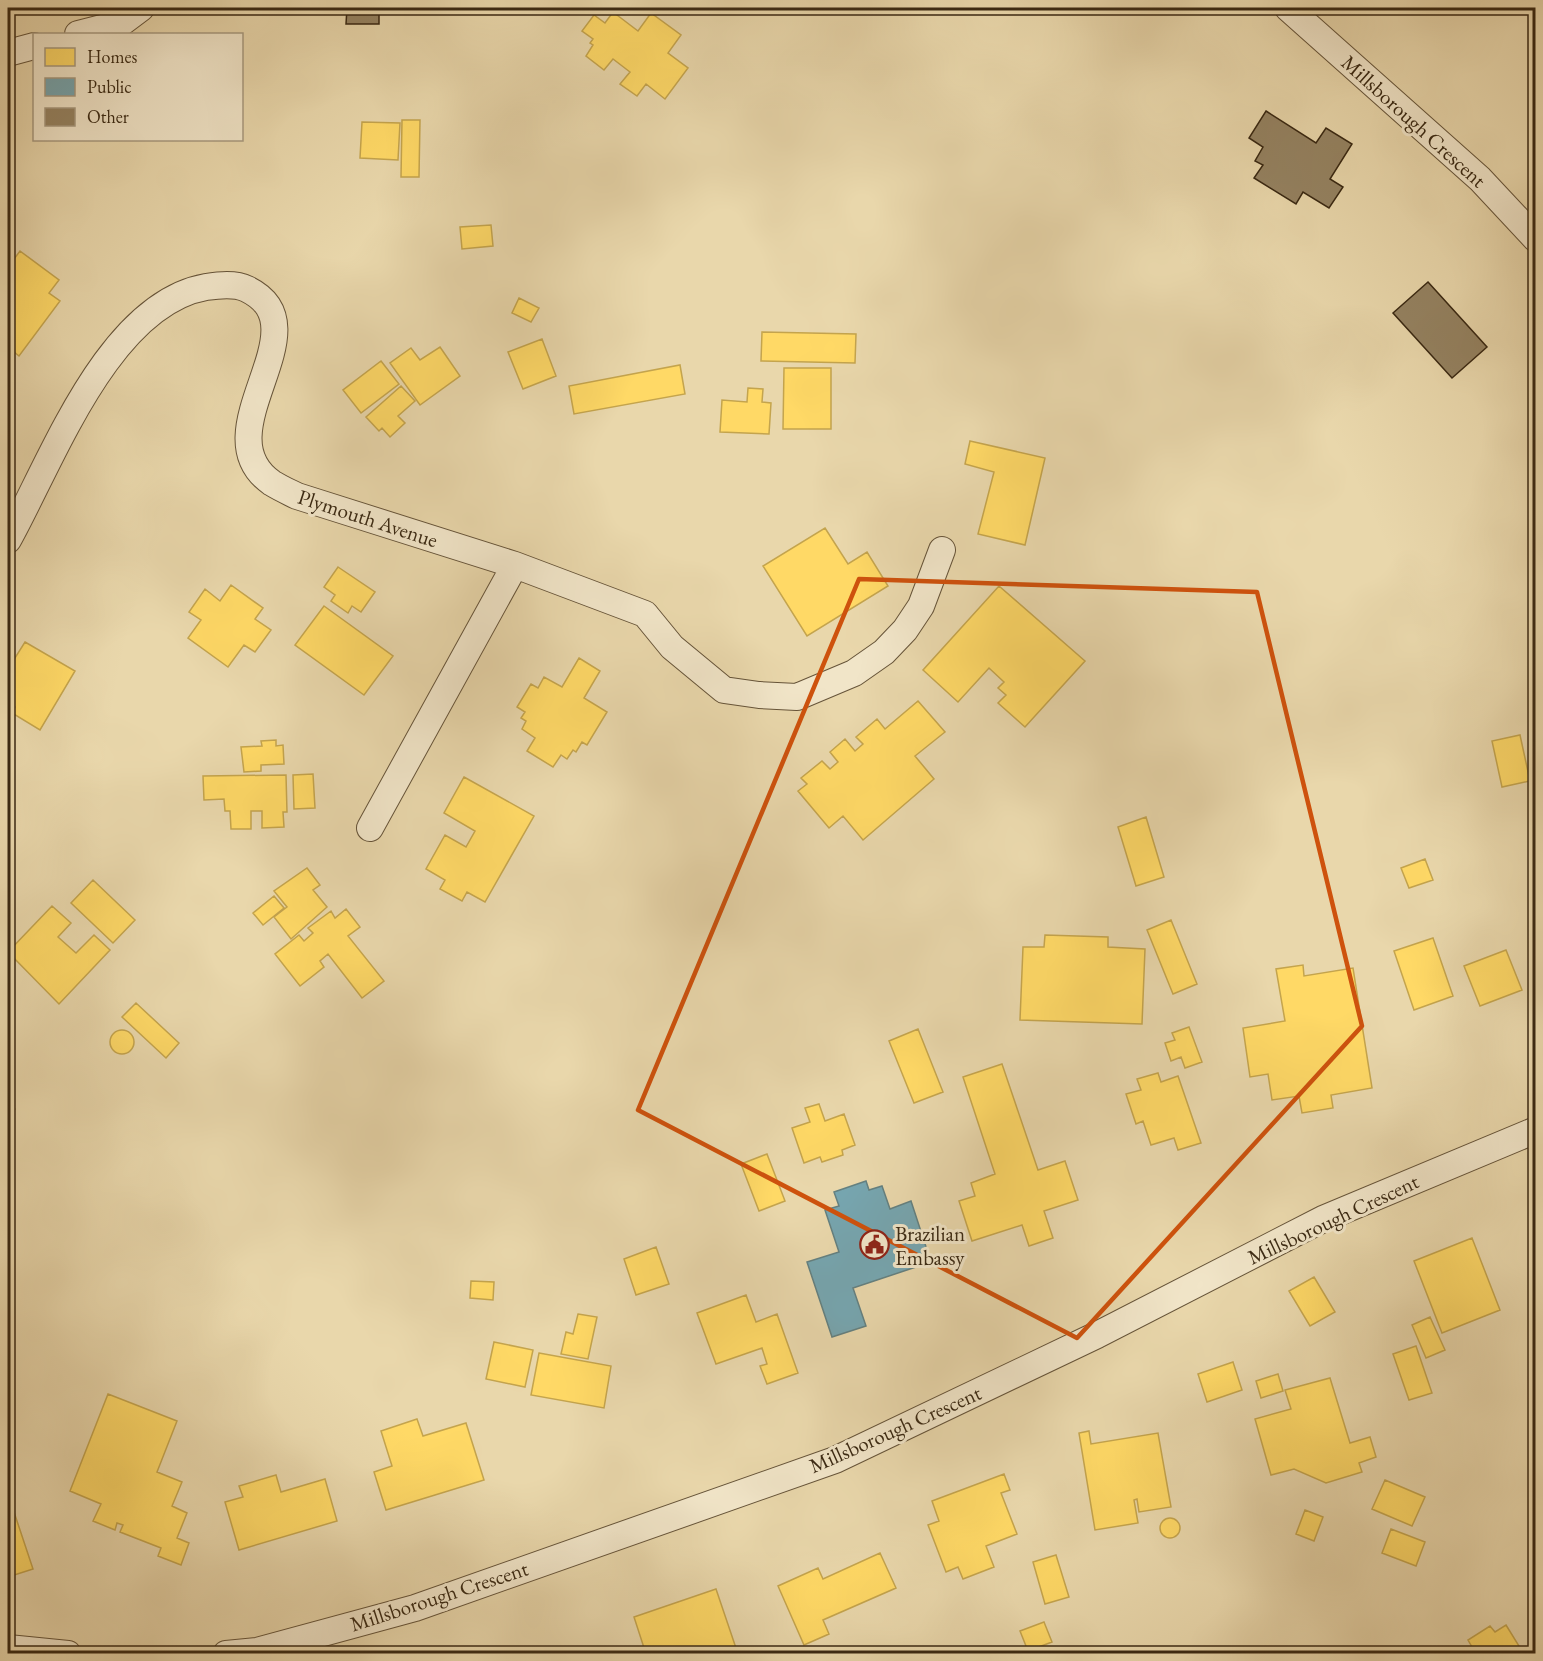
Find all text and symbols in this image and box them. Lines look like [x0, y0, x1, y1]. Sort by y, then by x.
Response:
legend [33, 33, 243, 141]
text: Homes [87, 45, 138, 68]
street label: Millsborough Crescent [1336, 49, 1492, 193]
text: Public [87, 75, 131, 98]
text: Other [87, 105, 129, 128]
street label: Plymouth Avenue [295, 483, 441, 553]
street label: Millsborough Crescent [1243, 1167, 1423, 1270]
place label: Brazilian Embassy [895, 1220, 965, 1271]
public building icon: Brazilian Embassy [858, 1229, 890, 1261]
street label: Millsborough Crescent [805, 1379, 986, 1479]
street label: Millsborough Crescent [347, 1554, 532, 1638]

